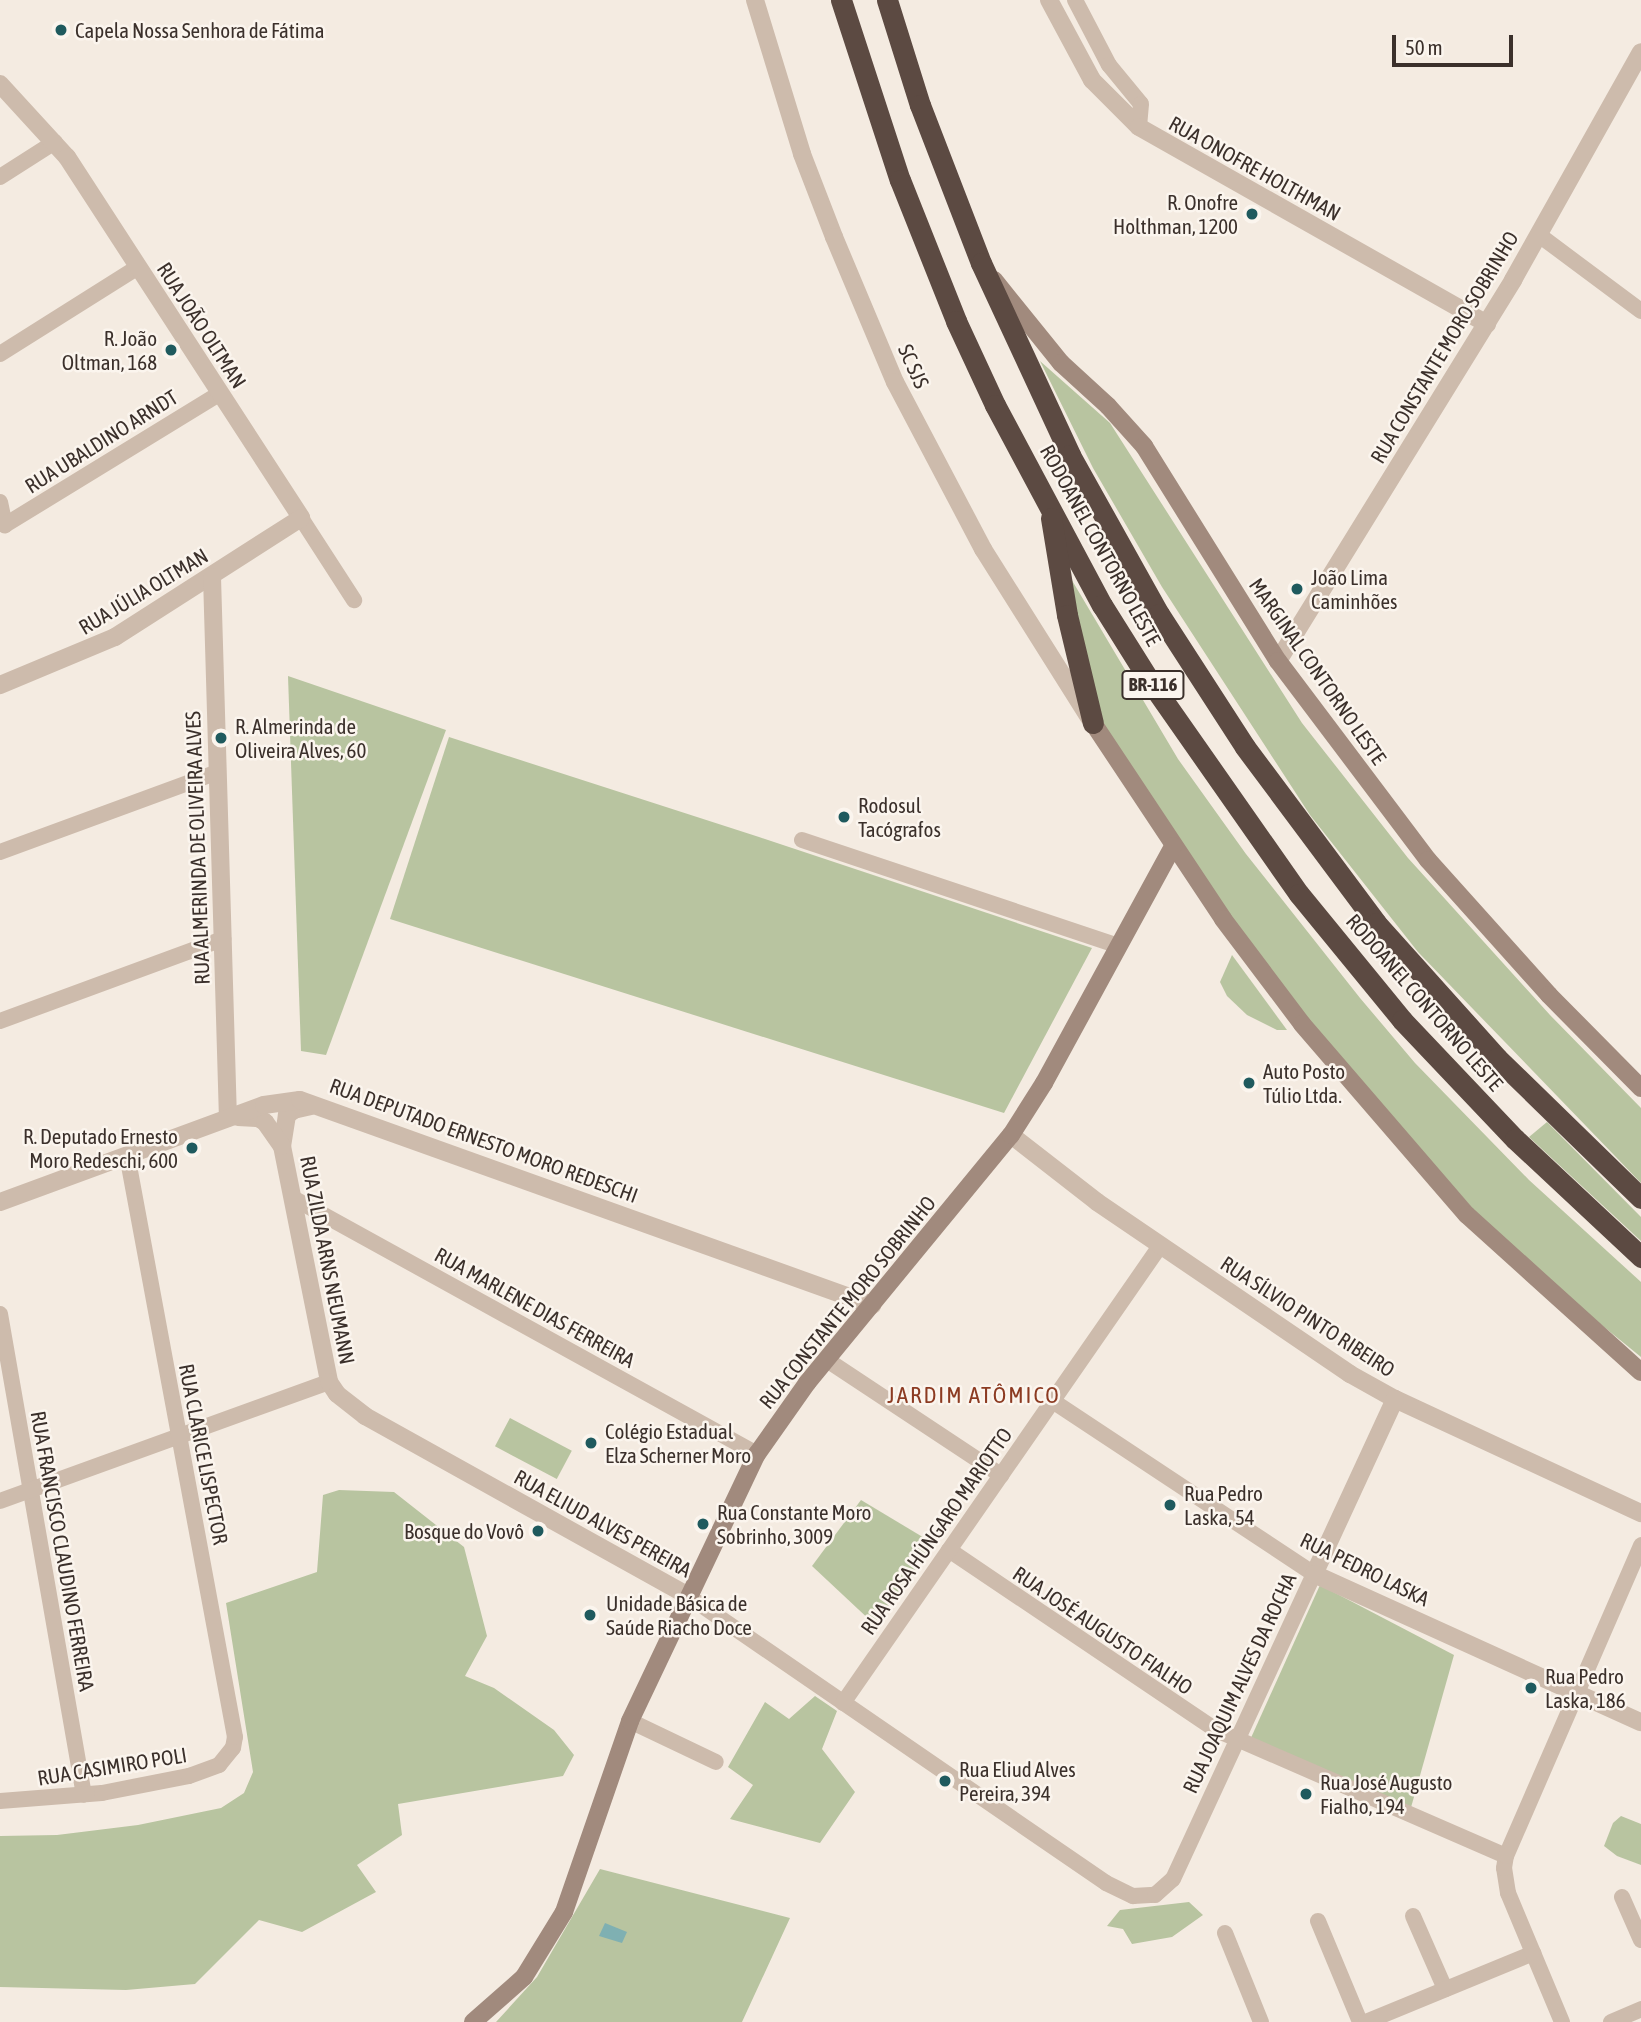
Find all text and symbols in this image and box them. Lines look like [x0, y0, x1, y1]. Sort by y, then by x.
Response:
place label: Capela Nossa Senhora de Fátima [75, 17, 325, 43]
scale bar [1396, 21, 1517, 65]
marker: Capela Nossa Senhora de Fátima [53, 22, 69, 38]
text: 50 m [1405, 35, 1443, 59]
street label: RUA ONOFRE HOLTHMAN [1165, 110, 1345, 226]
place label: R. Onofre Holthman, 1200 [1113, 189, 1238, 239]
marker: R. Onofre Holthman, 1200 [1244, 206, 1260, 222]
street label: RUA CONSTANTE MORO SOBRINHO [1365, 226, 1523, 468]
street label: RUA JOÃO OLTMAN [152, 257, 252, 393]
place label: R. João Oltman, 168 [62, 325, 157, 375]
street label: SC SJS [893, 340, 935, 392]
marker: R. João Oltman, 168 [163, 342, 179, 358]
street label: RUA UBALDINO ARNDT [20, 384, 182, 498]
street label: RODOANEL CONTORNO LESTE [1035, 440, 1167, 650]
street label: RUA JÚLIA OLTMAN [74, 543, 212, 639]
place label: João Lima Caminhões [1311, 564, 1397, 614]
street label: MARGINAL CONTORNO LESTE [1244, 573, 1392, 769]
marker: João Lima Caminhões [1289, 581, 1305, 597]
road number: BR-116 [1120, 670, 1186, 700]
street label: RUA ALMERINDA DE OLIVEIRA ALVES [180, 711, 214, 985]
place label: R. Almerinda de Oliveira Alves, 60 [235, 713, 366, 763]
marker: R. Almerinda de Oliveira Alves, 60 [213, 730, 229, 746]
place label: Rodosul Tacógrafos [858, 792, 941, 842]
marker: Rodosul Tacógrafos [836, 809, 852, 825]
street label: RODOANEL CONTORNO LESTE [1341, 908, 1509, 1096]
place label: Auto Posto Túlio Ltda. [1263, 1058, 1345, 1108]
street label: RUA DEPUTADO ERNESTO MORO REDESCHI [326, 1072, 642, 1208]
marker: Auto Posto Túlio Ltda. [1241, 1075, 1257, 1091]
place label: R. Deputado Ernesto Moro Redeschi, 600 [23, 1123, 178, 1173]
marker: R. Deputado Ernesto Moro Redeschi, 600 [184, 1140, 200, 1156]
street label: RUA ZILDA ARNS NEUMANN [295, 1154, 361, 1366]
street label: RUA CONSTANTE MORO SOBRINHO [753, 1191, 941, 1413]
street label: RUA MARLENE DIAS FERREIRA [431, 1241, 639, 1373]
street label: RUA SÍLVIO PINTO RIBEIRO [1216, 1250, 1400, 1382]
street label: RUA CLARICE LISPECTOR [174, 1361, 234, 1547]
district label: JARDIM ATÔMICO [889, 1381, 1059, 1409]
street label: RUA FRANCISCO CLAUDINO FERREIRA [26, 1409, 100, 1693]
place label: Colégio Estadual Elza Scherner Moro [605, 1418, 751, 1468]
street label: RUA ROSA HÚNGARO MARIOTTO [855, 1423, 1017, 1639]
marker: Colégio Estadual Elza Scherner Moro [583, 1435, 599, 1451]
street label: RUA ELIUD ALVES PEREIRA [510, 1464, 696, 1582]
place label: Rua Pedro Laska, 54 [1184, 1480, 1263, 1530]
marker: Rua Pedro Laska, 54 [1162, 1497, 1178, 1513]
place label: Rua Constante Moro Sobrinho, 3009 [717, 1499, 871, 1549]
marker: Rua Constante Moro Sobrinho, 3009 [695, 1516, 711, 1532]
place label: Bosque do Vovô [404, 1518, 524, 1544]
marker: Bosque do Vovô [530, 1523, 546, 1539]
street label: RUA PEDRO LASKA [1296, 1527, 1434, 1611]
street label: RUA JOSÉ AUGUSTO FIALHO [1008, 1560, 1198, 1700]
street label: RUA JOAQUIM ALVES DA ROCHA [1177, 1569, 1301, 1797]
place label: Unidade Básica de Saúde Riacho Doce [606, 1590, 752, 1640]
marker: Unidade Básica de Saúde Riacho Doce [580, 1605, 600, 1625]
place label: Rua Pedro Laska, 186 [1545, 1663, 1626, 1713]
marker: Rua Pedro Laska, 186 [1523, 1680, 1539, 1696]
street label: RUA CASIMIRO POLI [36, 1742, 188, 1790]
place label: Rua Eliud Alves Pereira, 394 [959, 1756, 1076, 1806]
place label: Rua José Augusto Fialho, 194 [1320, 1769, 1452, 1819]
marker: Rua Eliud Alves Pereira, 394 [937, 1773, 953, 1789]
marker: Rua José Augusto Fialho, 194 [1298, 1786, 1314, 1802]

